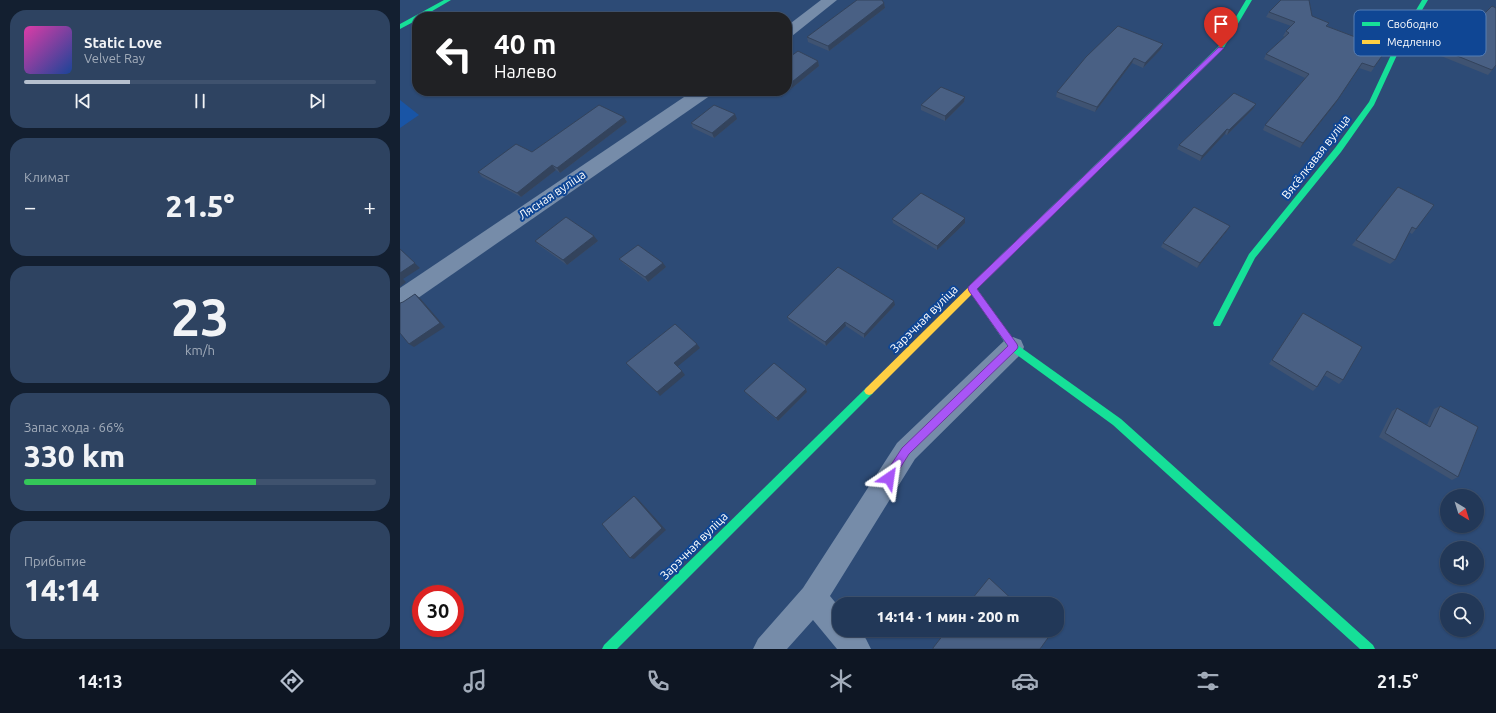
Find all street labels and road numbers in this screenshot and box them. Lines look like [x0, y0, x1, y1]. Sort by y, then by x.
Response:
street label: Вясёлкавая вуліца [1279, 112, 1352, 201]
street label: Лясная вуліца [516, 167, 588, 222]
street label: Зарэчная вуліца [887, 282, 960, 355]
street label: Зарэчная вуліца [657, 509, 730, 582]

